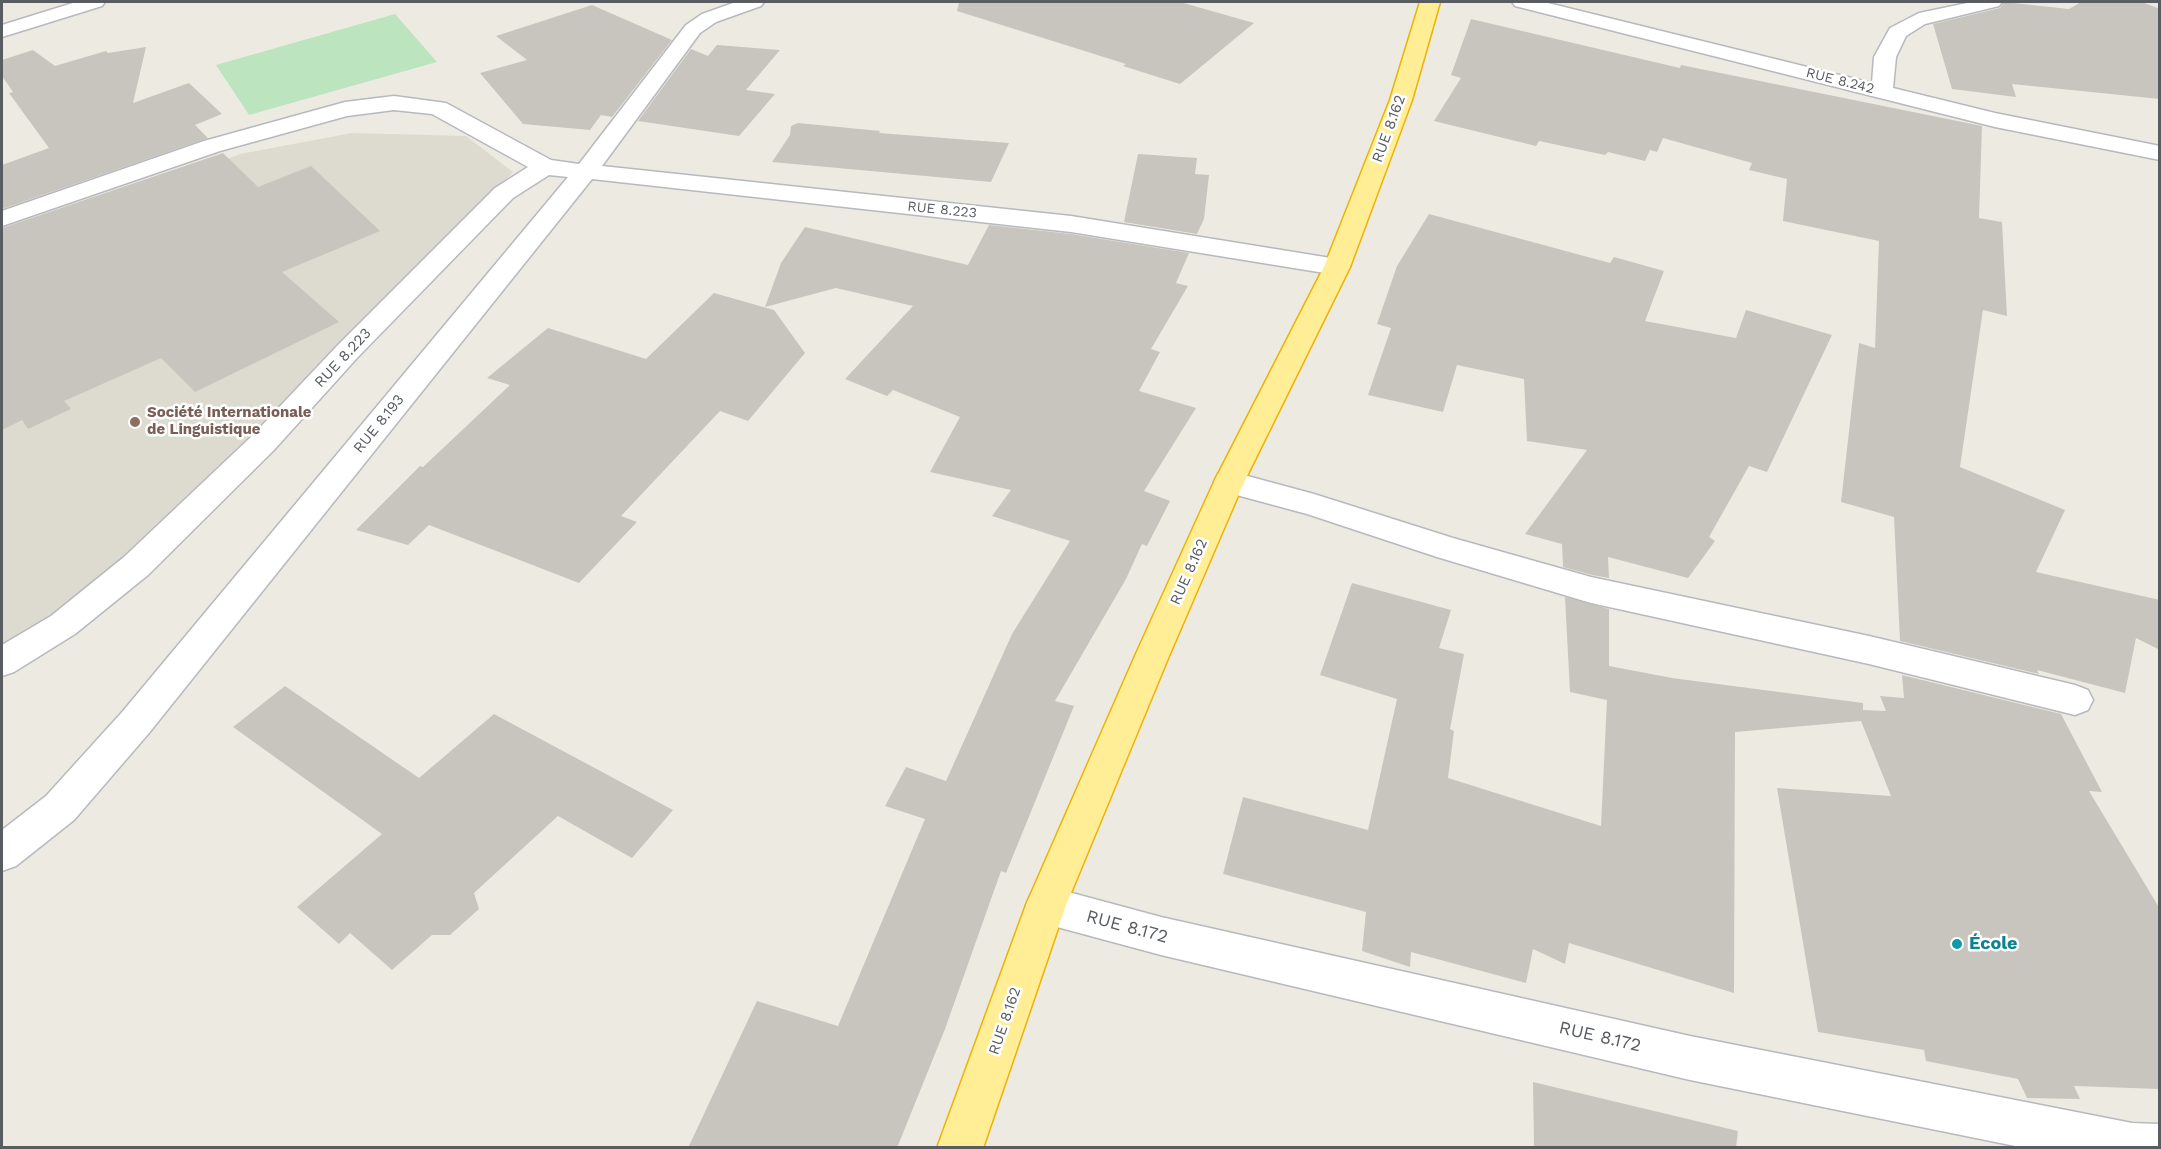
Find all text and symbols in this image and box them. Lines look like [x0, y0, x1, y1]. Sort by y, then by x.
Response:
street label: RUE 8.242 [1804, 64, 1876, 98]
street label: RUE 8.162 [1368, 93, 1410, 165]
street label: RUE 8.223 [906, 198, 978, 222]
street label: RUE 8.223 [311, 325, 375, 391]
street label: RUE 8.193 [350, 391, 408, 457]
place label: Société Internationale de Linguistique [147, 404, 312, 439]
marker: Société Internationale de Linguistique [128, 415, 142, 429]
street label: RUE 8.162 [1166, 536, 1212, 608]
street label: RUE 8.172 [1084, 906, 1170, 948]
place label: École [1969, 933, 2018, 955]
marker: École [1950, 937, 1964, 951]
street label: RUE 8.162 [985, 985, 1025, 1057]
street label: RUE 8.172 [1557, 1017, 1643, 1057]

